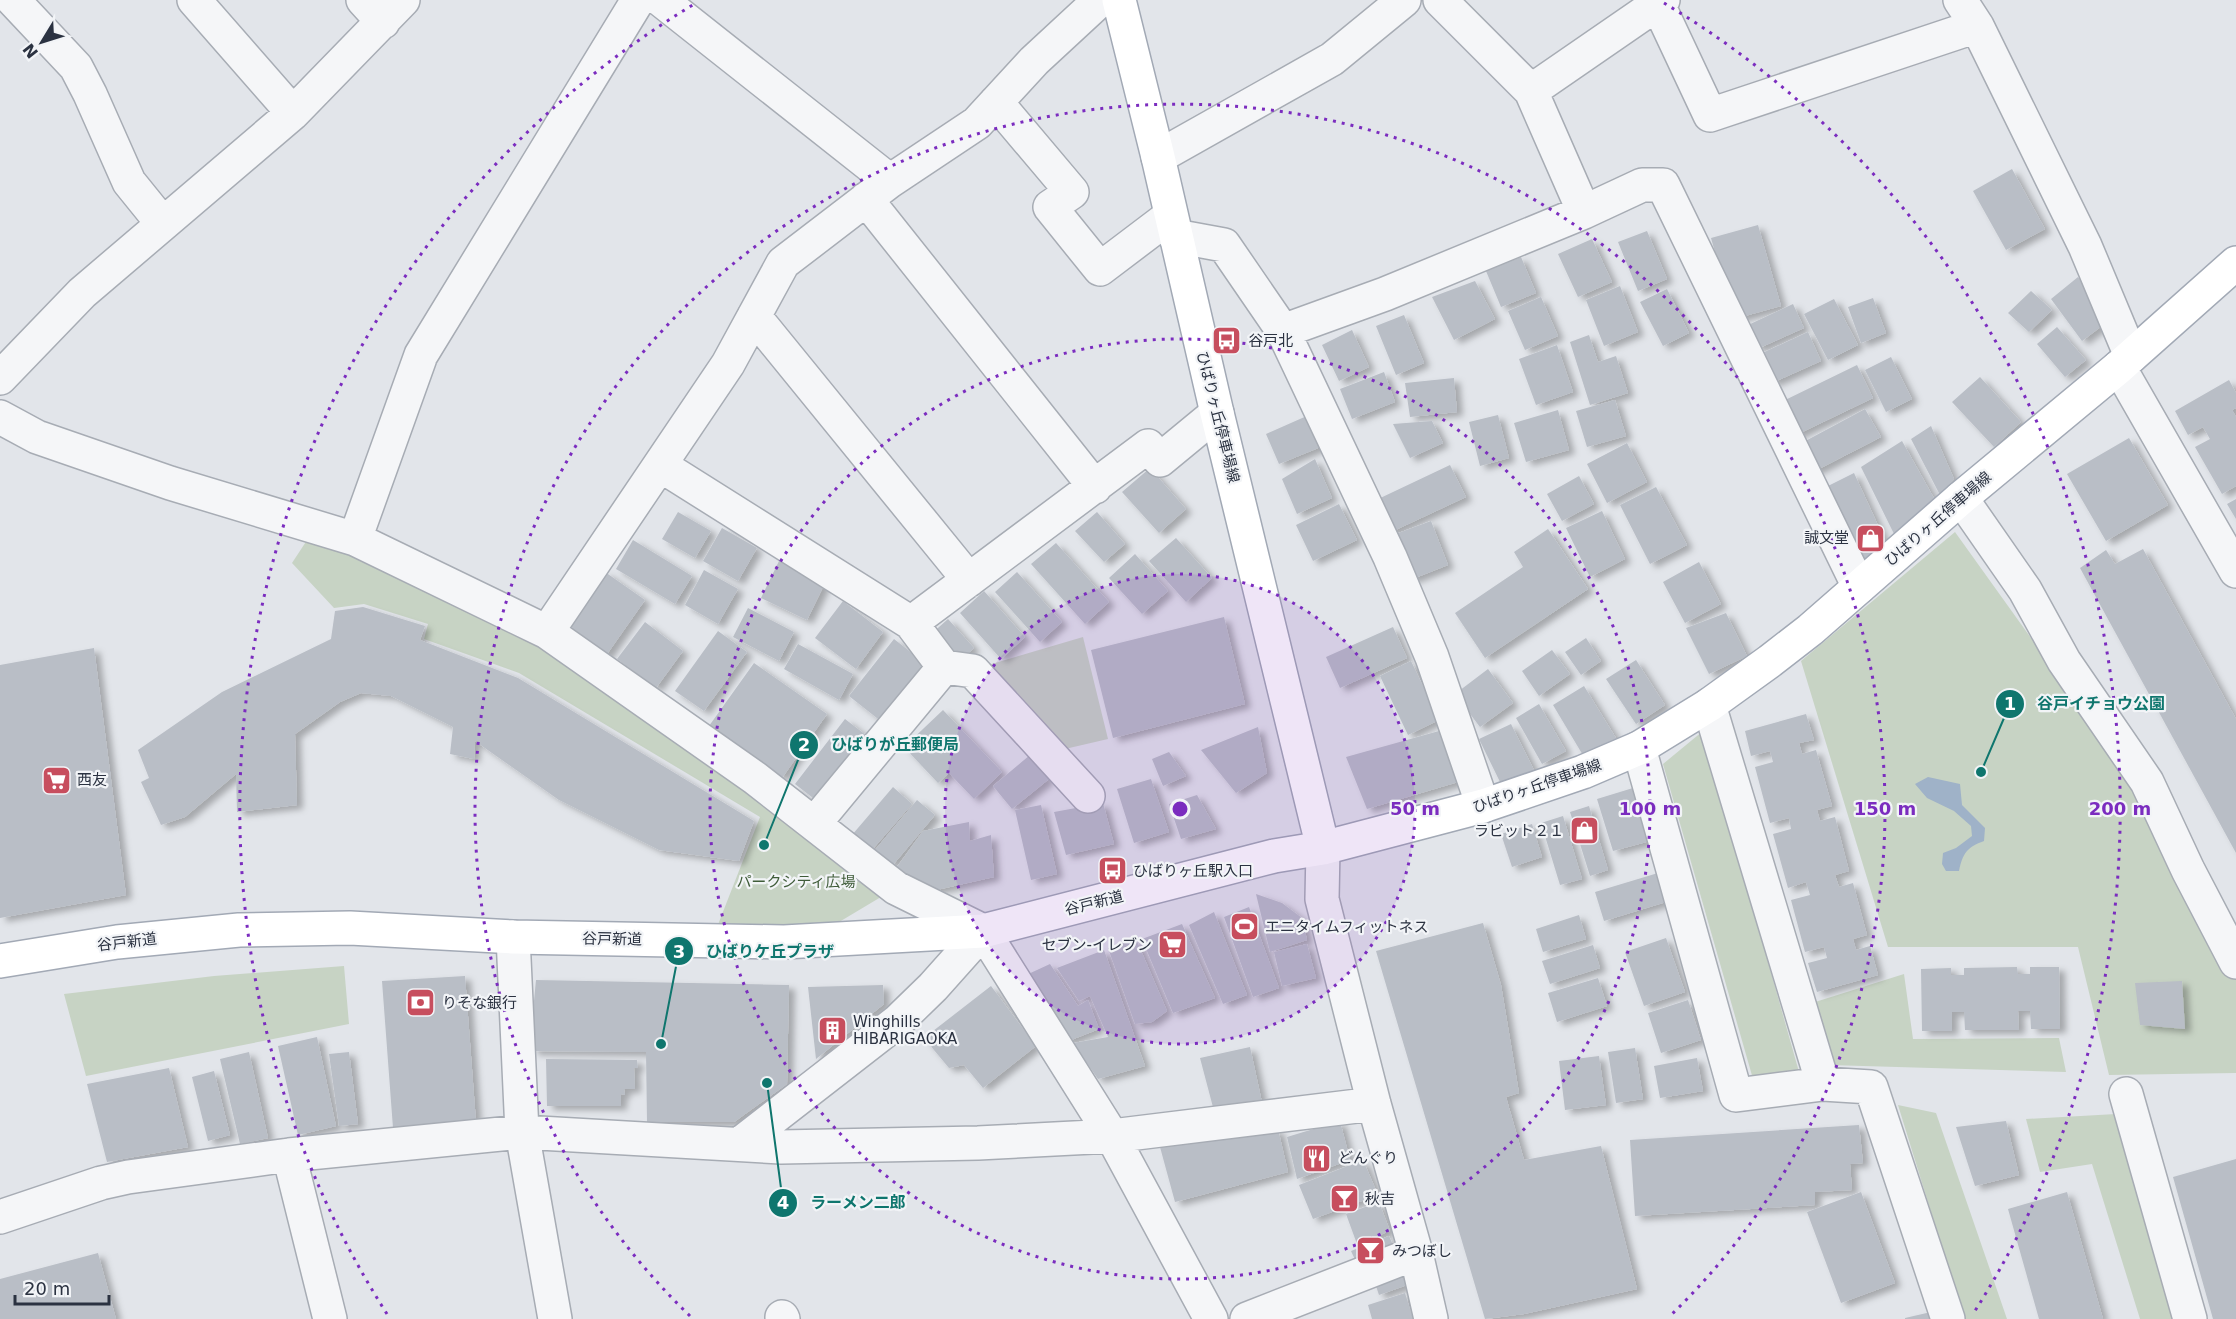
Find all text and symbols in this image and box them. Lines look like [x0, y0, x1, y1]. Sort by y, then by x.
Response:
north arrow [12, 12, 72, 72]
text: N [19, 40, 42, 62]
bus stop icon: 谷戸北 [1211, 325, 1243, 357]
place label: 谷戸北 [1248, 332, 1293, 350]
street label: ひばりヶ丘停車場線 [1193, 349, 1243, 485]
street label: ひばりヶ丘停車場線 [1881, 468, 1995, 570]
shop icon: 誠文堂 [1854, 522, 1886, 554]
place label: 誠文堂 [1804, 529, 1849, 547]
callout: 谷戸イチョウ公園 [1995, 687, 2177, 721]
text: 1 [2004, 693, 2016, 714]
text: 谷戸イチョウ公園 [2037, 694, 2165, 713]
callout: ひばりが丘郵便局 [789, 728, 971, 762]
text: 2 [798, 734, 810, 755]
text: ひばりが丘郵便局 [831, 735, 959, 754]
street label: ひばりヶ丘停車場線 [1470, 756, 1604, 816]
supermarket icon: 西友 [40, 764, 72, 796]
place label: 西友 [77, 771, 107, 789]
text: 50 m [1390, 798, 1440, 819]
text: 100 m [1619, 798, 1681, 819]
text: 150 m [1854, 798, 1916, 819]
text: 200 m [2089, 798, 2151, 819]
centre of rings [1170, 799, 1190, 819]
shop icon: ラビット２１ [1569, 815, 1601, 847]
place label: ラビット２１ [1474, 822, 1564, 840]
bus stop icon: ひばりヶ丘駅入口 [1096, 855, 1128, 887]
place label: ひばりヶ丘駅入口 [1133, 862, 1253, 880]
park label: パークシティ広場 [736, 873, 856, 891]
street label: 谷戸新道 [1063, 887, 1125, 919]
sports icon: エニタイムフィットネス [1228, 911, 1260, 943]
place label: エニタイムフィットネス [1265, 918, 1429, 936]
street label: 谷戸新道 [96, 929, 158, 955]
street label: 谷戸新道 [582, 929, 642, 949]
supermarket icon: セブン-イレブン [1157, 929, 1189, 961]
callout: ひばりケ丘プラザ [664, 934, 846, 968]
place label: セブン-イレブン [1042, 936, 1152, 954]
text: 3 [673, 941, 685, 962]
text: ひばりケ丘プラザ [706, 942, 834, 961]
bank icon: りそな銀行 [405, 987, 437, 1019]
place label: りそな銀行 [442, 994, 517, 1012]
place label: Winghills HIBARIGAOKA [853, 1013, 958, 1048]
building icon: Winghills HIBARIGAOKA [816, 1015, 848, 1047]
restaurant icon: どんぐり [1301, 1142, 1333, 1174]
place label: どんぐり [1338, 1149, 1398, 1167]
bar icon: 秋吉 [1328, 1183, 1360, 1215]
callout: ラーメン二郎 [768, 1186, 918, 1220]
place label: 秋吉 [1365, 1190, 1395, 1208]
text: 4 [777, 1192, 789, 1213]
text: ラーメン二郎 [810, 1193, 906, 1212]
bar icon: みつぼし [1355, 1235, 1387, 1267]
place label: みつぼし [1392, 1242, 1452, 1260]
scale bar [15, 1268, 110, 1306]
text: 20 m [24, 1278, 70, 1299]

